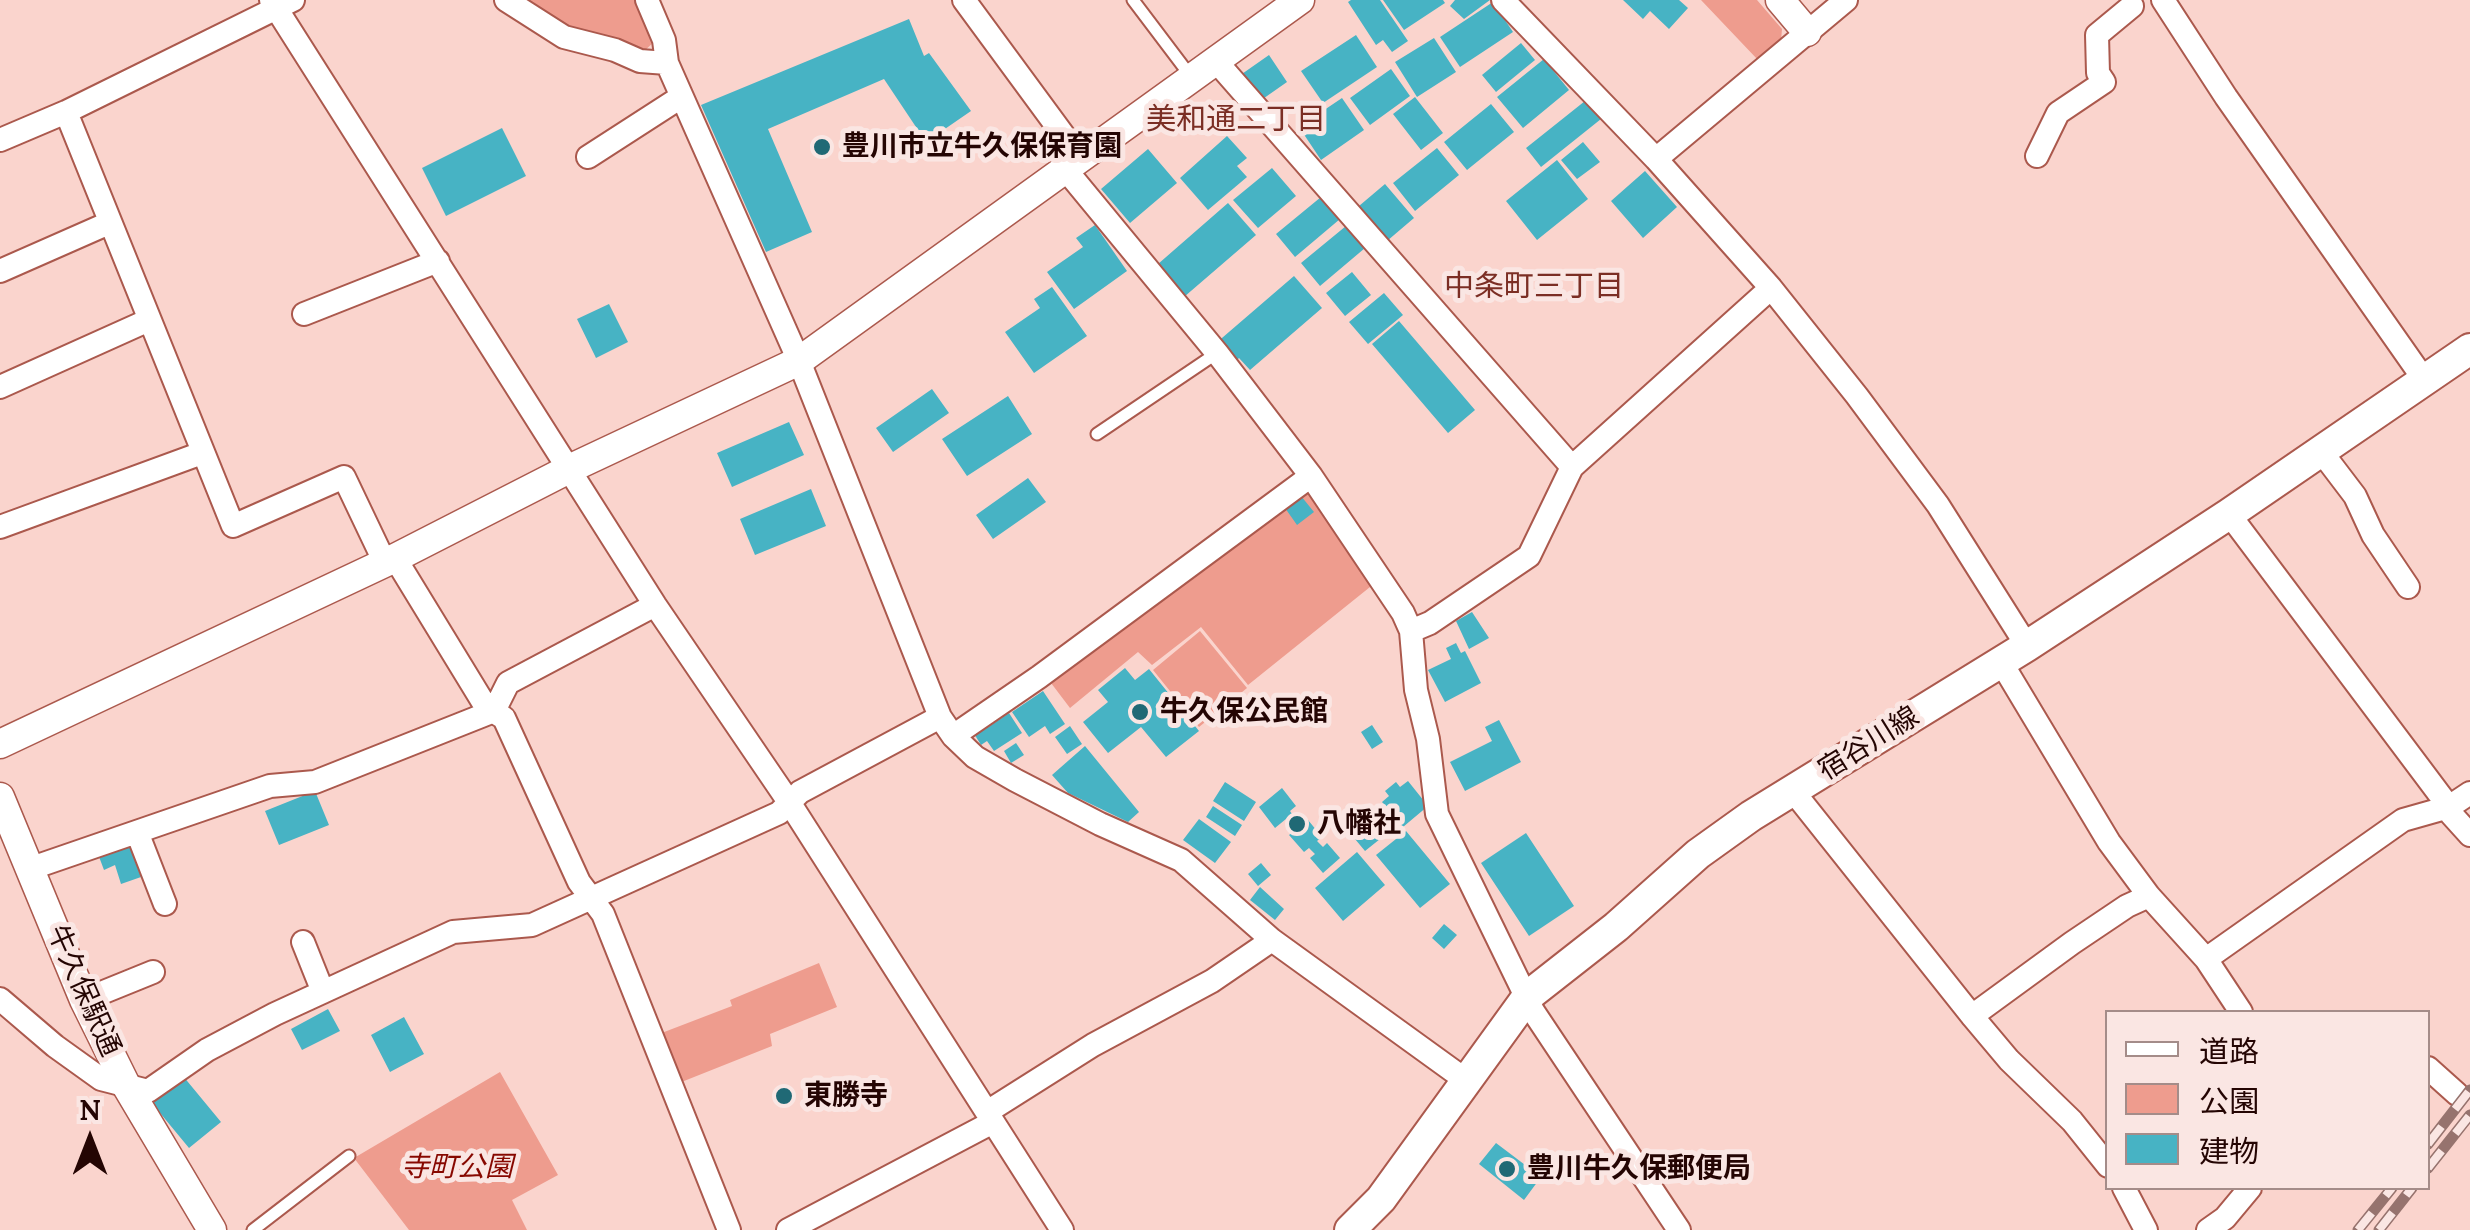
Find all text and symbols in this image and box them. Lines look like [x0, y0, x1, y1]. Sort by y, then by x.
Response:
district label: 美和通二丁目 [1146, 102, 1326, 138]
place label: 豊川市立牛久保保育園 [842, 130, 1122, 164]
marker: 豊川市立牛久保保育園 [811, 136, 833, 158]
district label: 中条町三丁目 [1444, 269, 1624, 305]
place label: 牛久保公民館 [1160, 695, 1328, 729]
street label: 宿谷川線 [1813, 700, 1925, 788]
marker: 牛久保公民館 [1129, 701, 1151, 723]
place label: 八幡社 [1317, 807, 1401, 841]
marker: 八幡社 [1286, 813, 1308, 835]
street label: 牛久保駅通 [39, 920, 127, 1062]
legend [2105, 1010, 2430, 1190]
text: 道路 [2199, 1032, 2259, 1070]
place label: 東勝寺 [804, 1079, 888, 1113]
text: 公園 [2199, 1082, 2259, 1120]
marker: 東勝寺 [773, 1085, 795, 1107]
north arrow [40, 1090, 140, 1190]
text: N [79, 1092, 101, 1128]
text: 建物 [2199, 1132, 2259, 1170]
park label: 寺町公園 [401, 1151, 513, 1185]
place label: 豊川牛久保郵便局 [1527, 1152, 1751, 1186]
marker: 豊川牛久保郵便局 [1496, 1158, 1518, 1180]

